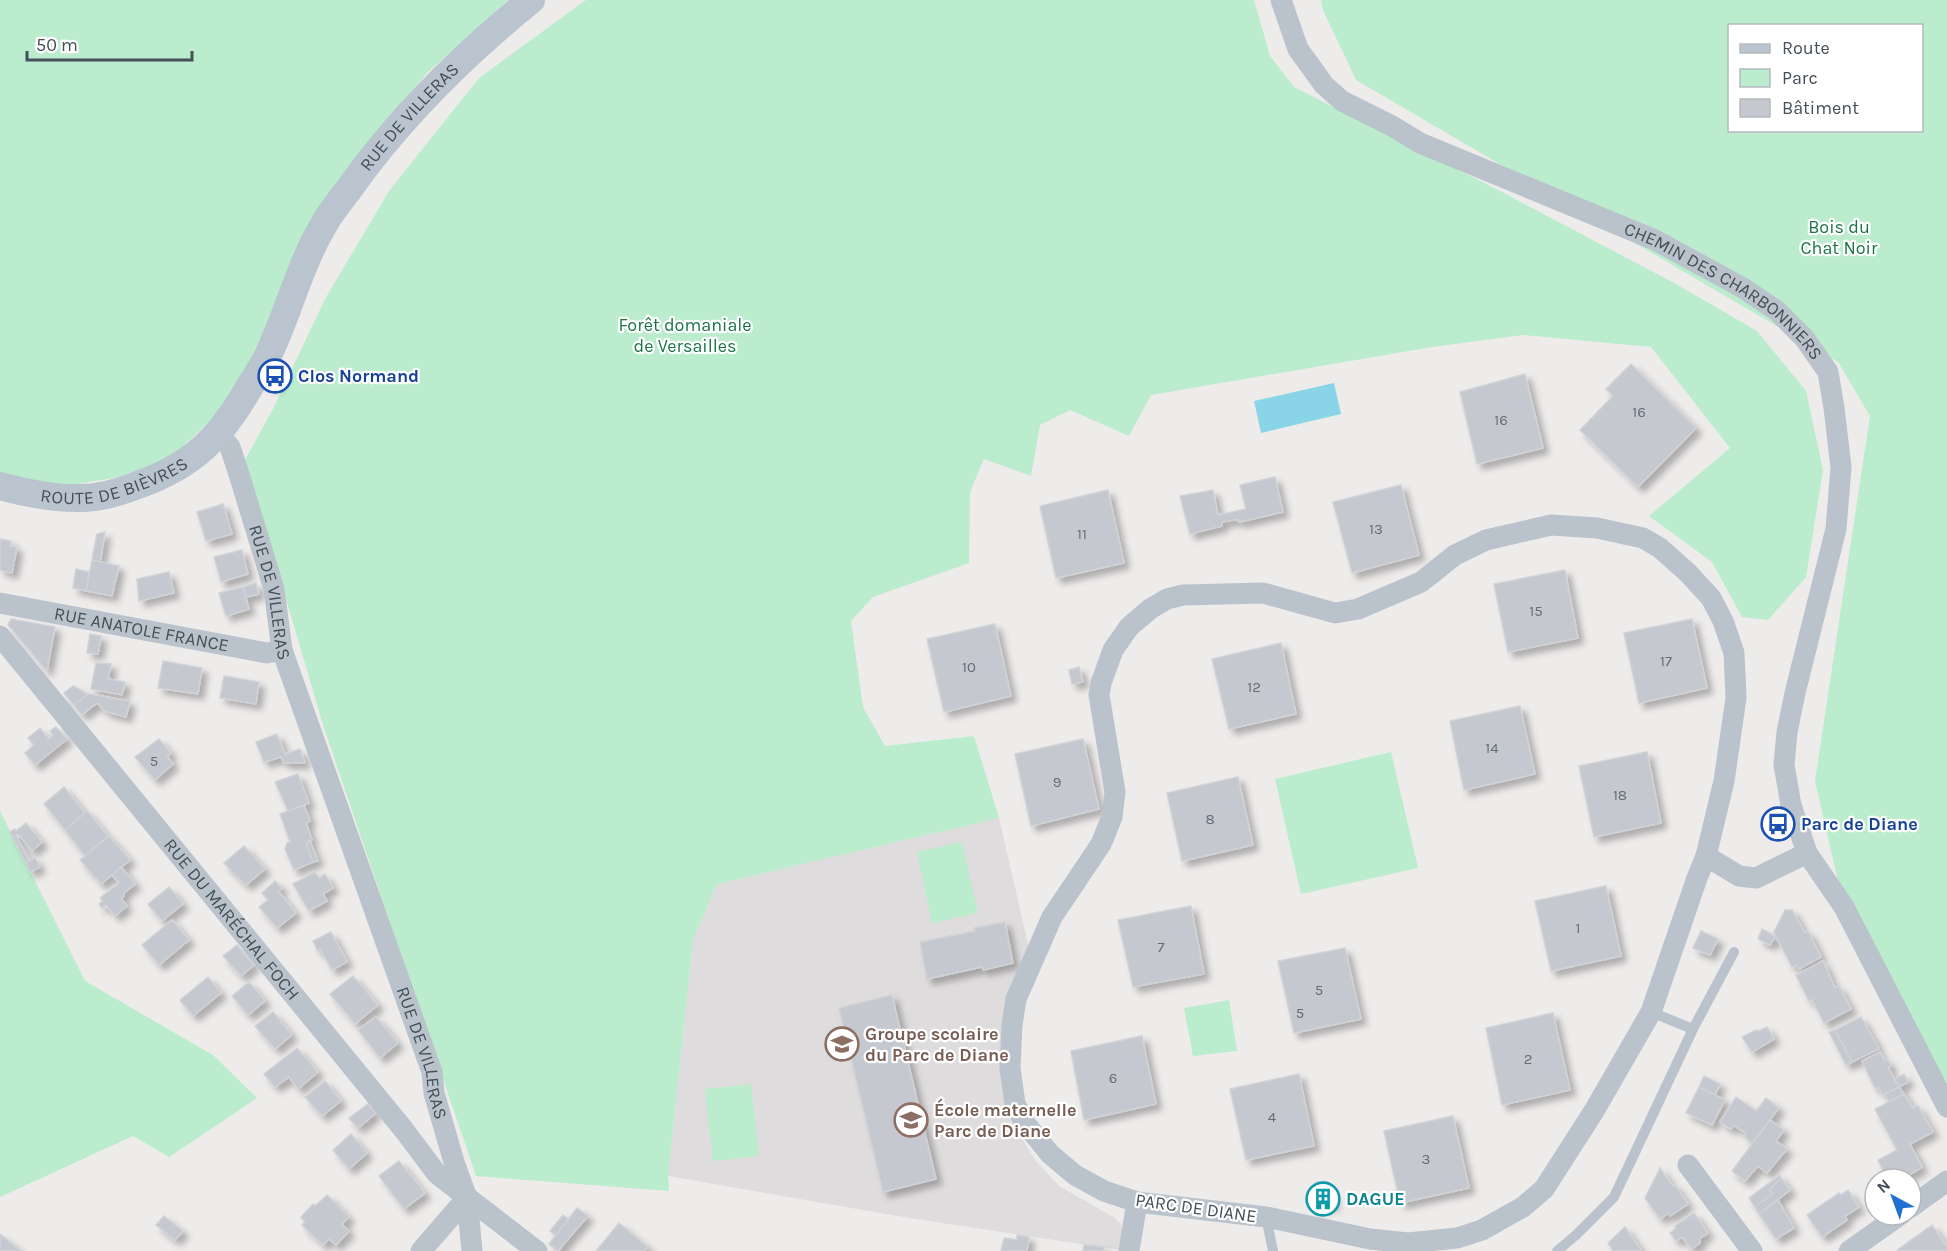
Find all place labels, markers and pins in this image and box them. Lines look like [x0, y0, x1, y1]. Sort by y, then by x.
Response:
bus stop icon: Clos Normand [257, 358, 293, 394]
place label: Clos Normand [298, 365, 419, 387]
bus stop icon: Parc de Diane [1760, 806, 1796, 842]
place label: Parc de Diane [1801, 813, 1918, 835]
place label: Groupe scolaire du Parc de Diane [865, 1023, 1009, 1066]
school or university icon: Groupe scolaire du Parc de Diane [824, 1026, 860, 1062]
place label: École maternelle Parc de Diane [934, 1098, 1076, 1142]
school or university icon: École maternelle Parc de Diane [893, 1102, 929, 1138]
building icon: DAGUE [1305, 1181, 1341, 1217]
place label: DAGUE [1346, 1188, 1405, 1210]

